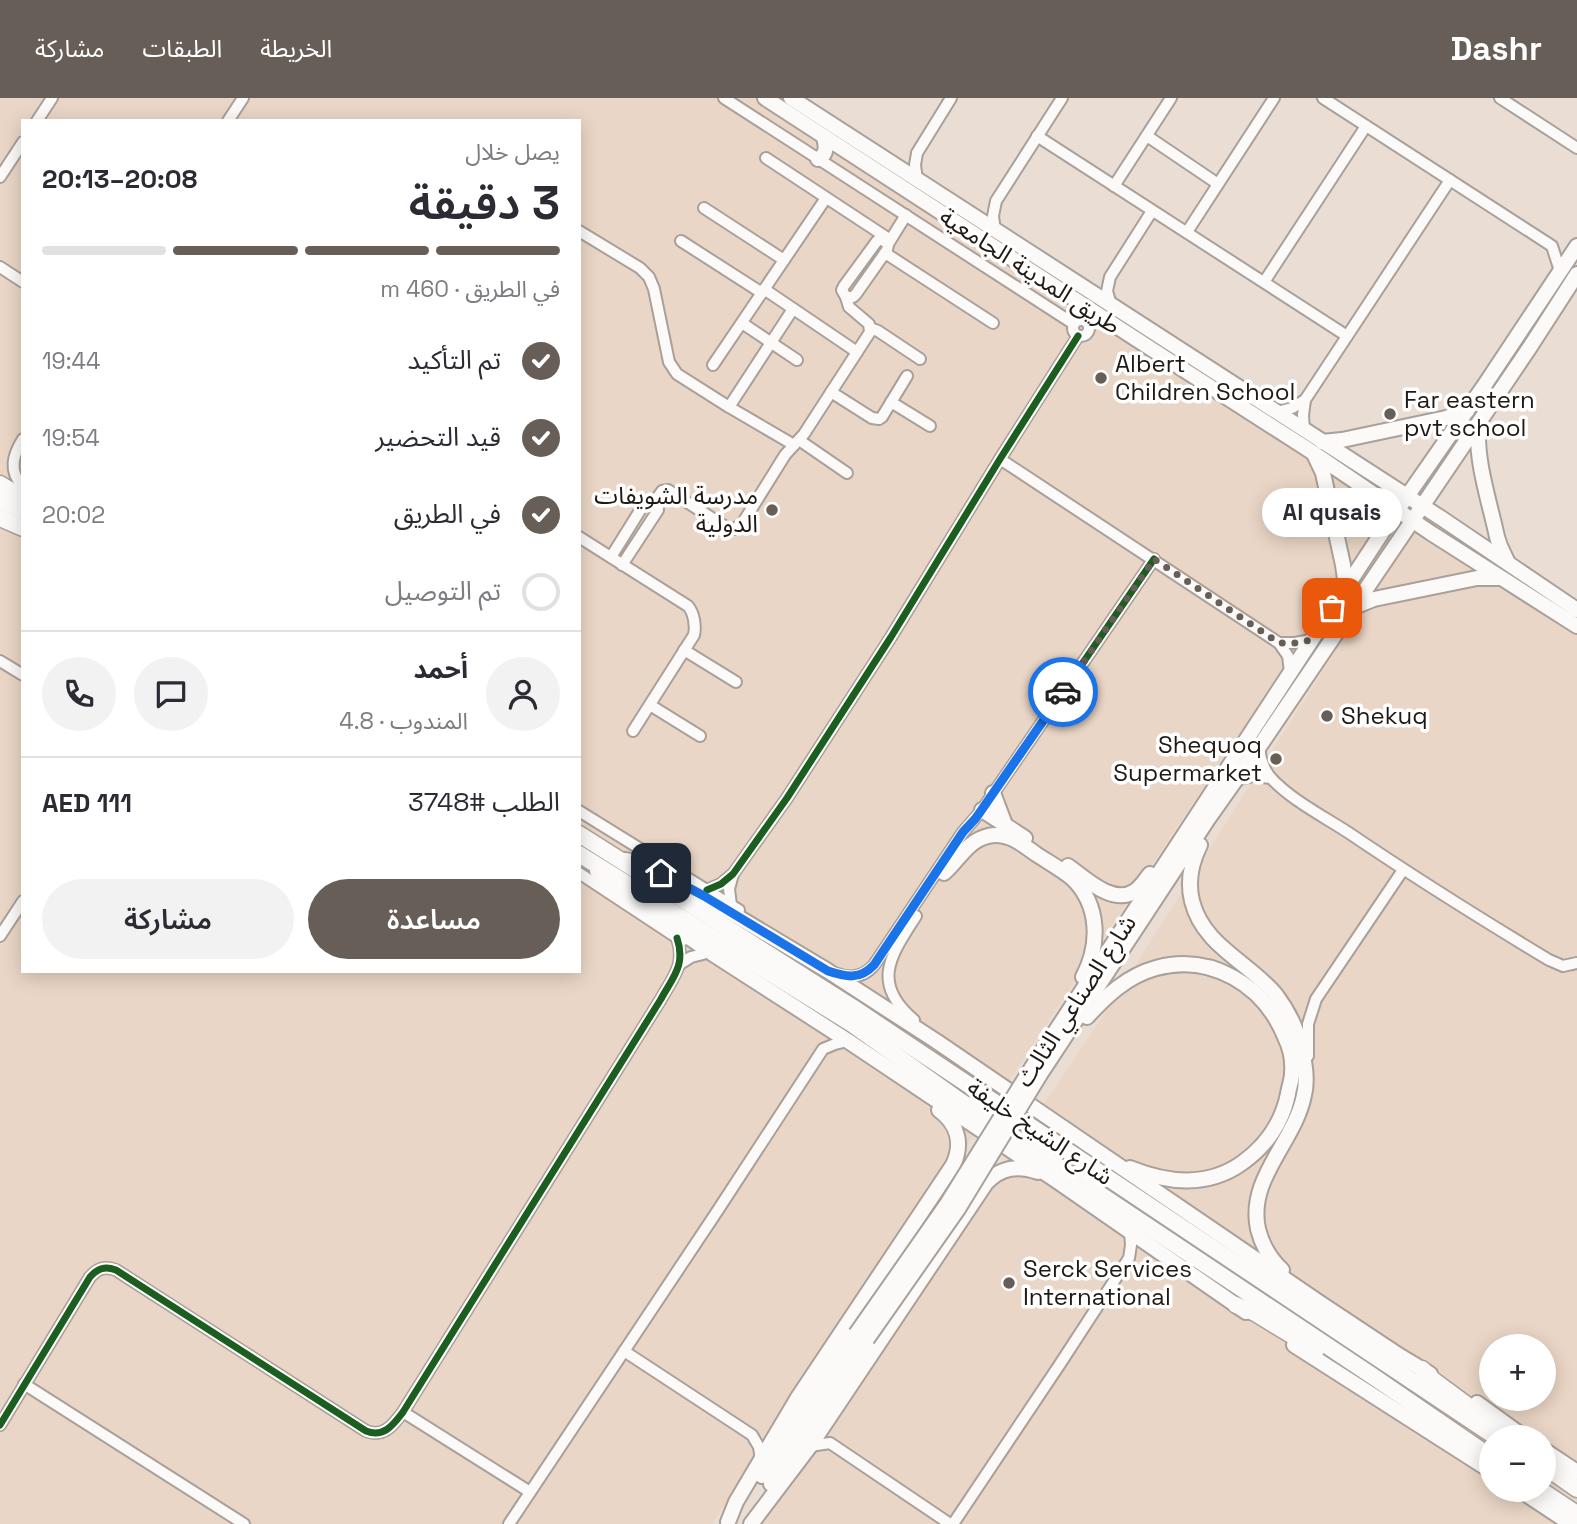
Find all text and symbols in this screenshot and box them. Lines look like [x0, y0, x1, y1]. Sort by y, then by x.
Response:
text: Dashr [1450, 28, 1542, 70]
text: مشاركة [35, 33, 104, 64]
text: الطبقات [142, 33, 222, 64]
text: الخريطة [260, 33, 332, 64]
text: يصل خلال [465, 137, 560, 167]
text: 20:08–20:13 [42, 162, 197, 196]
text: 3 دقيقة [409, 174, 560, 232]
street label: طريق المدينة الجامعية [934, 201, 1127, 341]
text: في الطريق · 460 m [380, 274, 560, 304]
icon: check [522, 342, 560, 380]
text: تم التأكيد [408, 343, 501, 377]
text: 19:44 [42, 346, 100, 376]
place label: Albert Children School [1115, 348, 1295, 407]
marker: Albert Children School [1093, 370, 1109, 386]
place label: Far eastern pvt school [1404, 384, 1535, 443]
marker: Far eastern pvt school [1382, 406, 1398, 422]
icon: check [522, 419, 560, 457]
text: قيد التحضير [375, 420, 501, 454]
text: 19:54 [42, 423, 100, 453]
place label: مدرسة الشويفات الدولية [594, 480, 758, 539]
callout: Al qusais [1262, 489, 1402, 538]
icon: check [522, 496, 560, 534]
text: في الطريق [394, 497, 501, 531]
text: Al qusais [1283, 497, 1381, 527]
text: 20:02 [42, 500, 105, 530]
marker: مدرسة الشويفات الدولية [764, 502, 780, 518]
text: تم التوصيل [385, 574, 501, 608]
pin [1302, 578, 1362, 638]
icon: bag [1313, 589, 1351, 627]
text: أحمد [414, 652, 468, 686]
button: phone [42, 657, 116, 731]
button: chat [134, 657, 208, 731]
button: person [486, 657, 560, 731]
courier [1028, 657, 1098, 727]
icon: car [1044, 673, 1082, 711]
place label: Shekuq [1341, 700, 1428, 731]
text: المندوب · 4.8 [339, 706, 468, 736]
marker: Shekuq [1319, 708, 1335, 724]
place label: Shequoq Supermarket [1113, 729, 1262, 788]
marker: Shequoq Supermarket [1268, 751, 1284, 767]
text: الطلب #3748 [408, 785, 560, 819]
text: AED 111 [42, 786, 132, 820]
pin [631, 843, 691, 903]
icon: home [642, 854, 680, 892]
button: مشاركة [42, 879, 294, 959]
button: مساعدة [308, 879, 560, 959]
street label: شارع الصناعي الثالث [1008, 909, 1146, 1095]
street label: شارع الشيخ خليفة [960, 1071, 1119, 1194]
place label: Serck Services International [1023, 1253, 1192, 1312]
marker: Serck Services International [1001, 1275, 1017, 1291]
map controls [1479, 1334, 1556, 1502]
button: + [1479, 1334, 1556, 1411]
button: − [1479, 1425, 1556, 1502]

